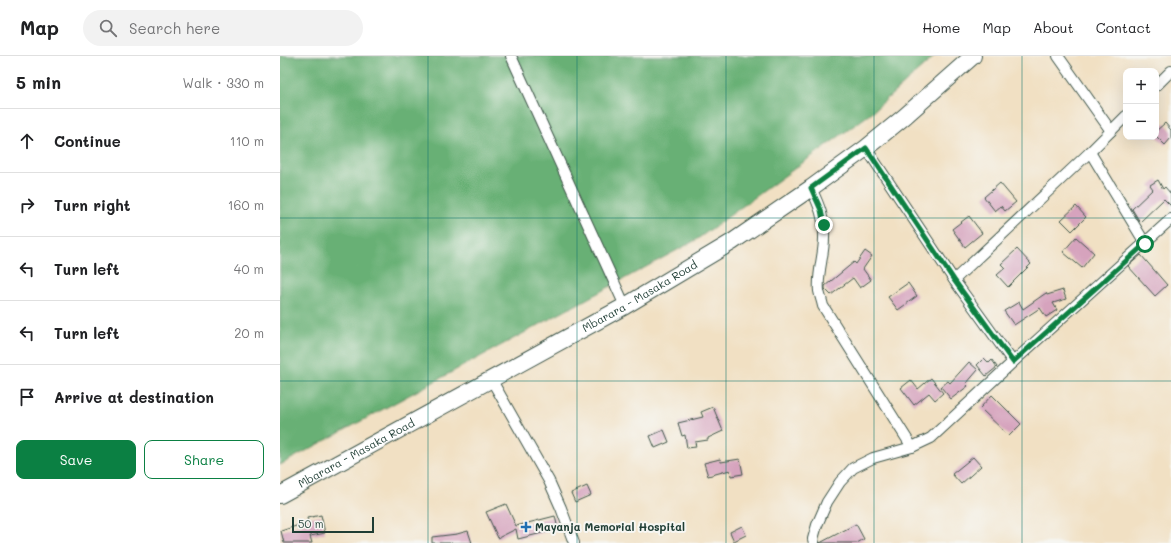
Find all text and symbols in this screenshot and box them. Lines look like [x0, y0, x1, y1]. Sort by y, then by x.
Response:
search box [83, 10, 363, 46]
text: Map [20, 15, 59, 40]
icon: search [97, 17, 119, 39]
text: Search here [129, 18, 220, 38]
text: Home [922, 18, 960, 37]
text: Map [982, 18, 1011, 37]
text: About [1033, 18, 1074, 37]
text: Contact [1096, 18, 1151, 37]
map controls [1123, 68, 1159, 140]
button: + [1123, 68, 1159, 104]
text: 5 min [16, 71, 61, 93]
text: Walk · 330 m [183, 74, 264, 91]
button: − [1123, 104, 1159, 140]
icon: ahead [16, 130, 38, 152]
text: Continue [54, 131, 121, 151]
text: 110 m [230, 132, 264, 149]
icon: right [16, 194, 38, 216]
text: Turn right [54, 195, 131, 215]
text: 160 m [228, 196, 264, 213]
route end [815, 216, 833, 234]
route start [1136, 235, 1154, 253]
street label: Mbarara - Masaka Road [579, 257, 700, 335]
icon: left [16, 258, 38, 280]
text: Turn left [54, 259, 119, 279]
text: 40 m [234, 260, 264, 277]
icon: left [16, 322, 38, 344]
text: Turn left [54, 323, 119, 343]
text: 20 m [234, 324, 264, 341]
icon: arrive [16, 386, 38, 408]
text: Arrive at destination [54, 387, 214, 407]
street label: Mbarara - Masaka Road [295, 415, 417, 491]
button: Save [16, 440, 136, 479]
button: Share [144, 440, 264, 479]
scale bar [292, 515, 374, 534]
text: 50 m [298, 516, 324, 531]
place label: Mayanja Memorial Hospital [535, 519, 685, 534]
marker: Mayanja Memorial Hospital [520, 521, 532, 533]

